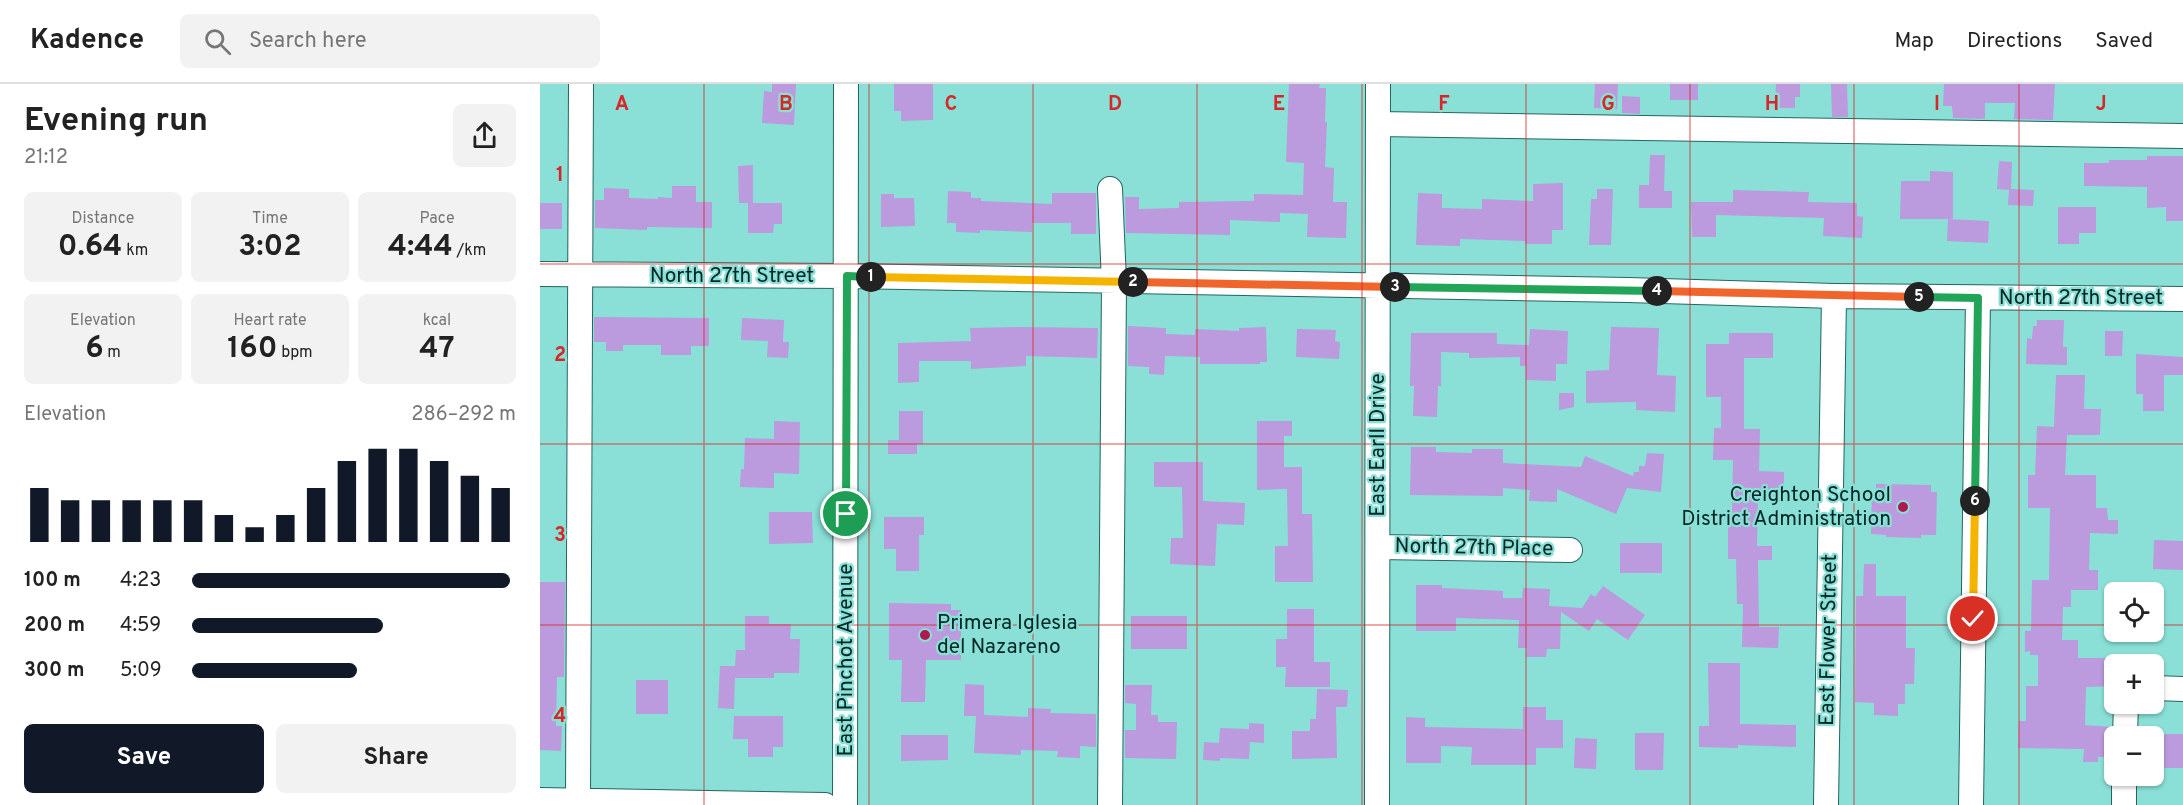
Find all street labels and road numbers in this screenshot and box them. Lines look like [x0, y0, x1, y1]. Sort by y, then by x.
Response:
street label: North 27th Street [650, 263, 814, 290]
street label: North 27th Street [1999, 285, 2163, 312]
street label: East Earll Drive [1365, 373, 1392, 517]
street label: North 27th Place [1394, 533, 1554, 563]
street label: East Flower Street [1814, 554, 1844, 726]
street label: East Pinchot Avenue [833, 563, 860, 757]

